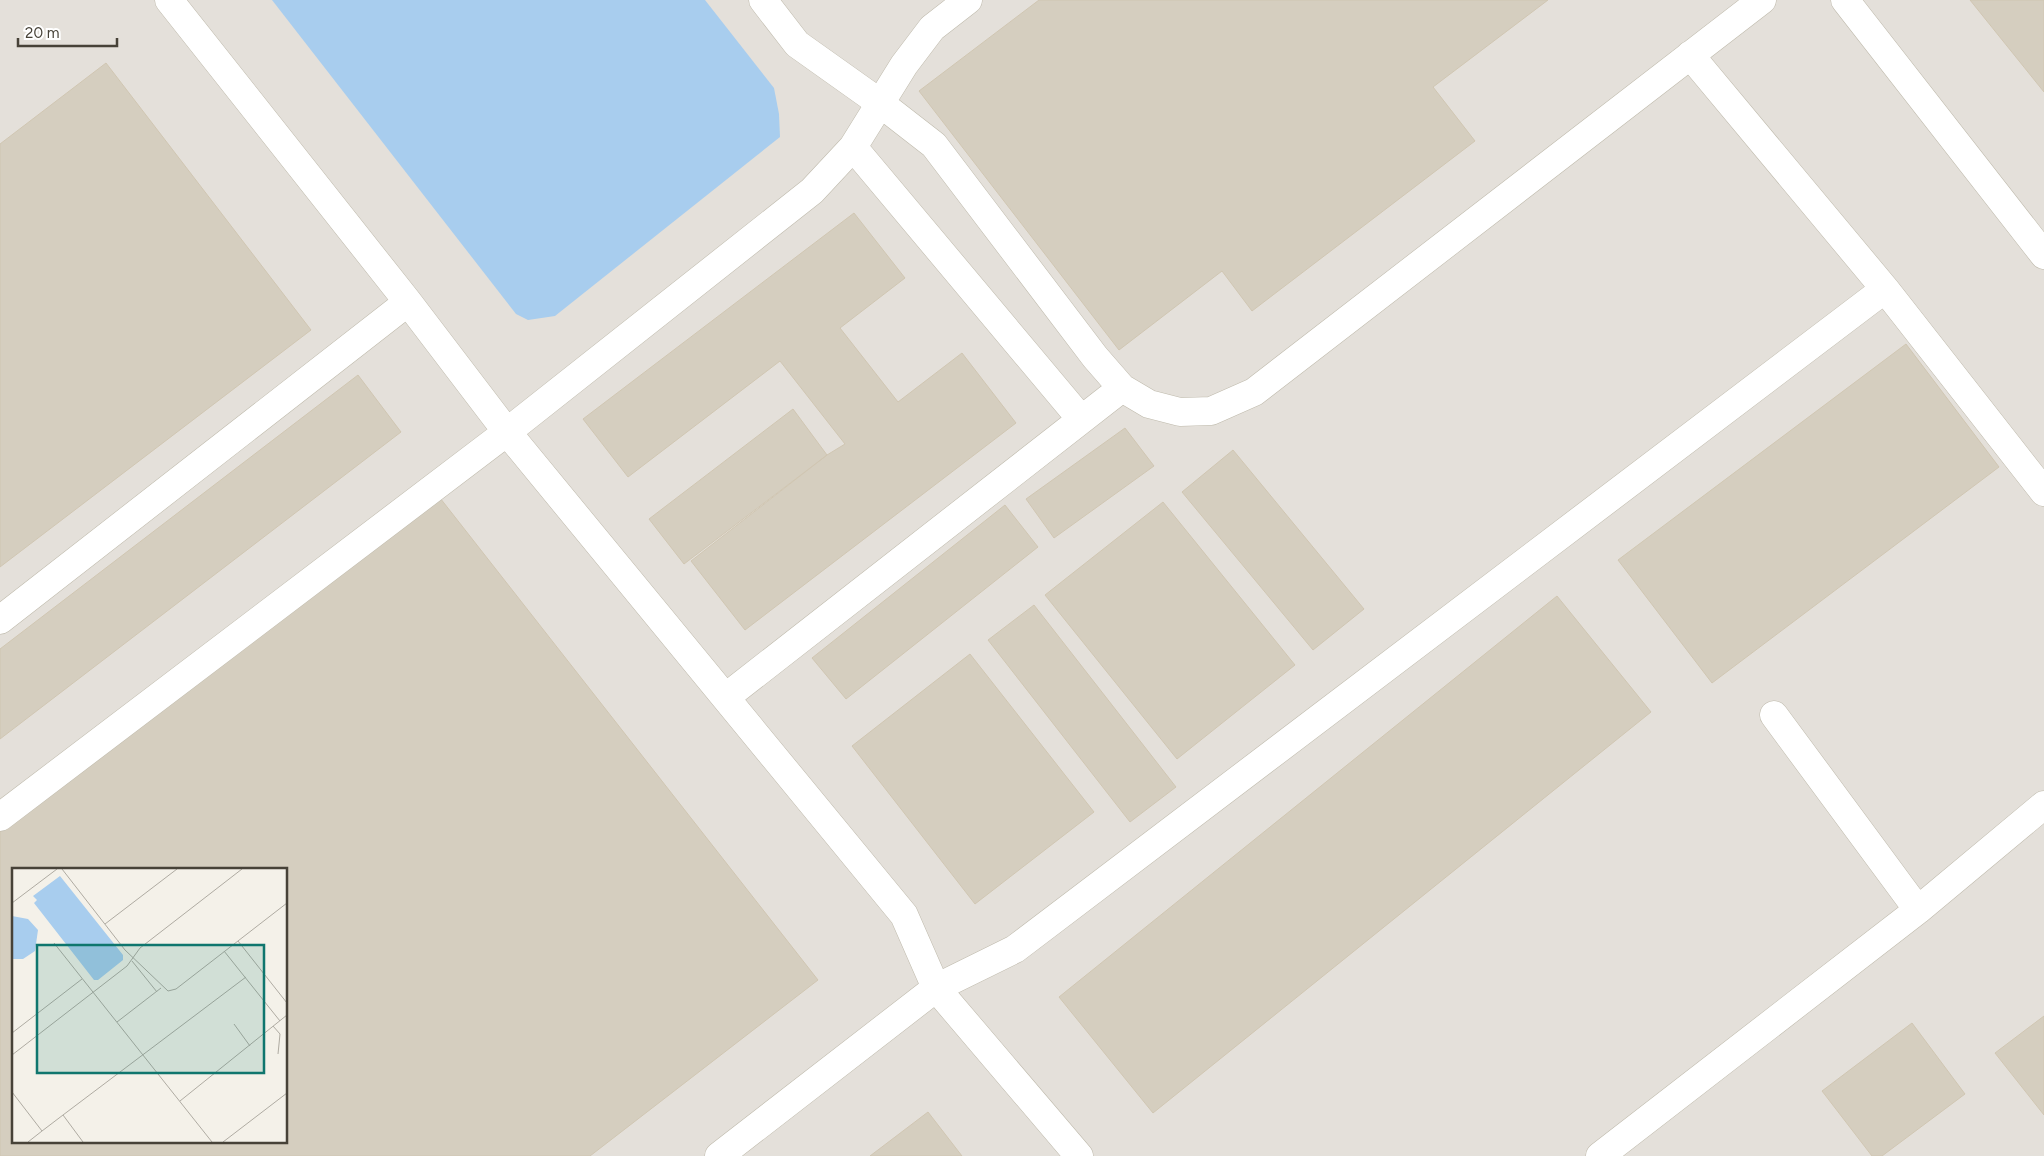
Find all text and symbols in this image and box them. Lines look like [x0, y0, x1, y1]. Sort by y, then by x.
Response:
scale bar [18, 15, 116, 47]
text: 20 m [25, 24, 59, 42]
inset map [12, 868, 288, 1144]

